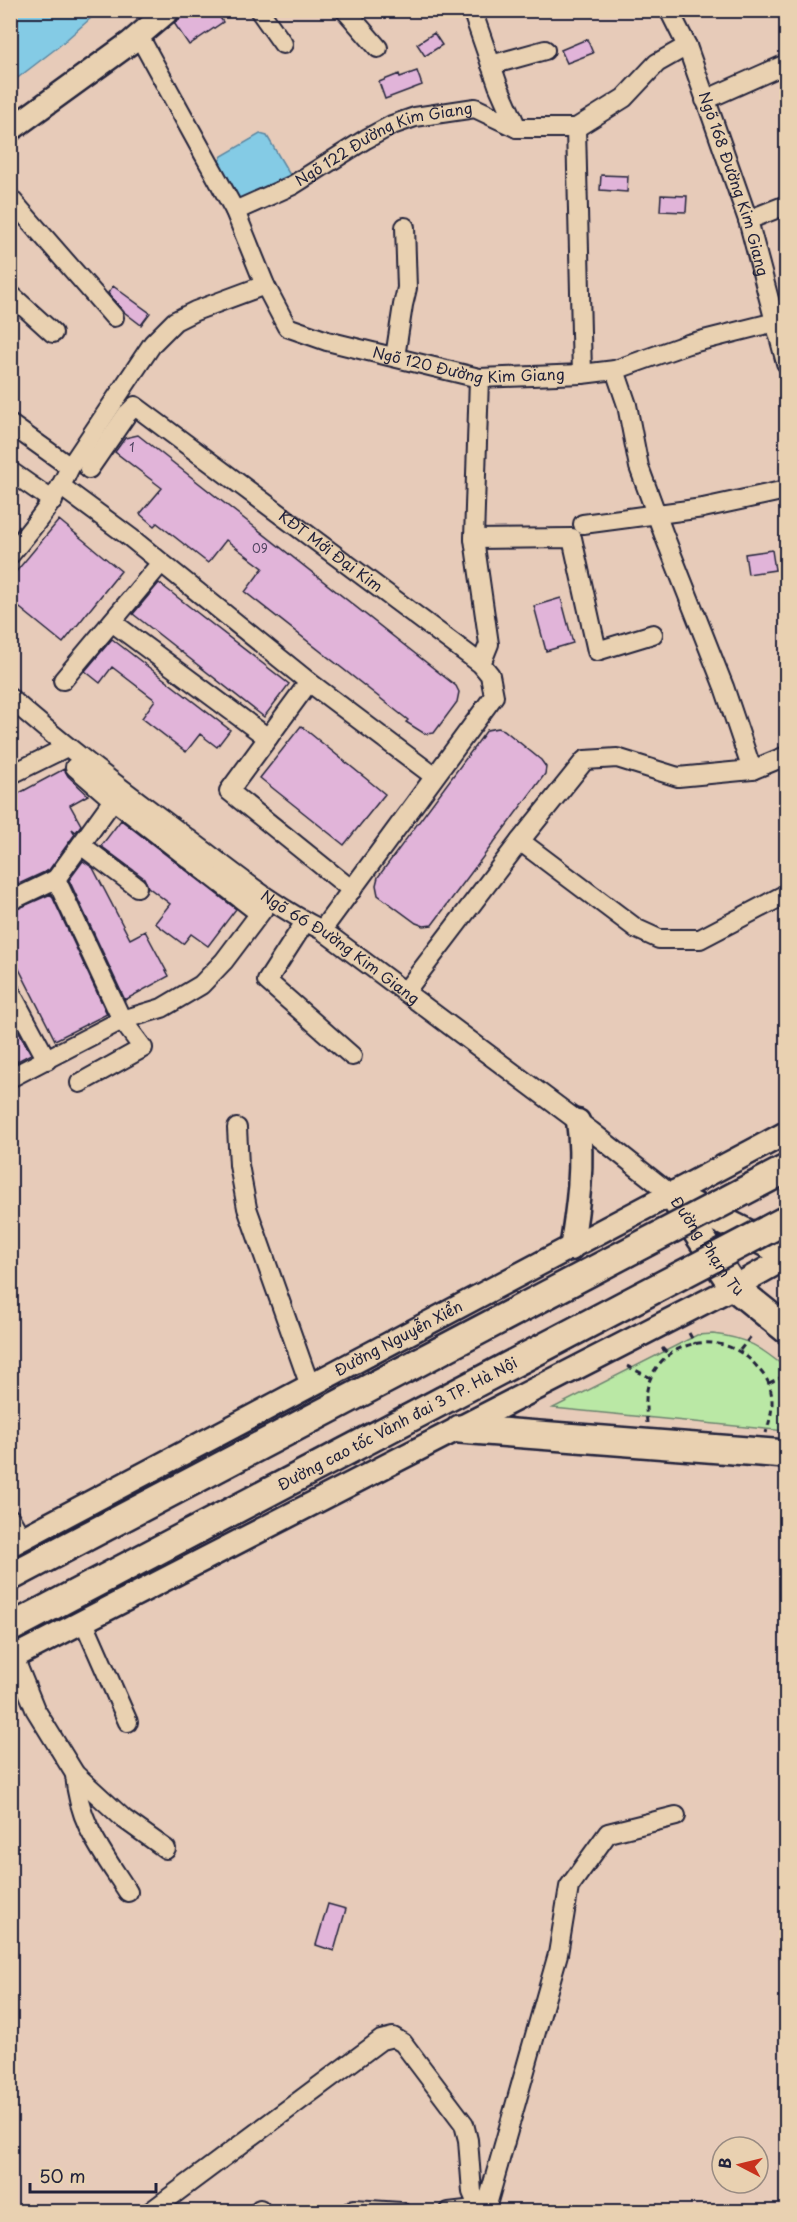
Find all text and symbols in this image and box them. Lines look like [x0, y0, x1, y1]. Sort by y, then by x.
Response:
street label: Ngõ 168 Đường Kim Giang [694, 88, 775, 279]
street label: Ngõ 122 Đường Kim Giang [290, 96, 474, 191]
street label: Ngõ 120 Đường Kim Giang [371, 340, 565, 389]
house number: 1 [129, 438, 135, 456]
street label: KĐT Mới Đại Kim [275, 504, 388, 597]
house number: 09 [252, 539, 268, 557]
street label: Ngõ 66 Đường Kim Giang [257, 884, 425, 1009]
street label: Đường Phạm Tu [666, 1191, 749, 1301]
street label: Đường Nguyễn Xiển [330, 1294, 466, 1381]
street label: Đường cao tốc Vành đai 3 TP. Hà Nội [273, 1350, 521, 1495]
north arrow [710, 2135, 770, 2195]
scale bar [30, 2156, 156, 2194]
text: B [712, 2156, 737, 2170]
text: 50 m [39, 2162, 86, 2189]

